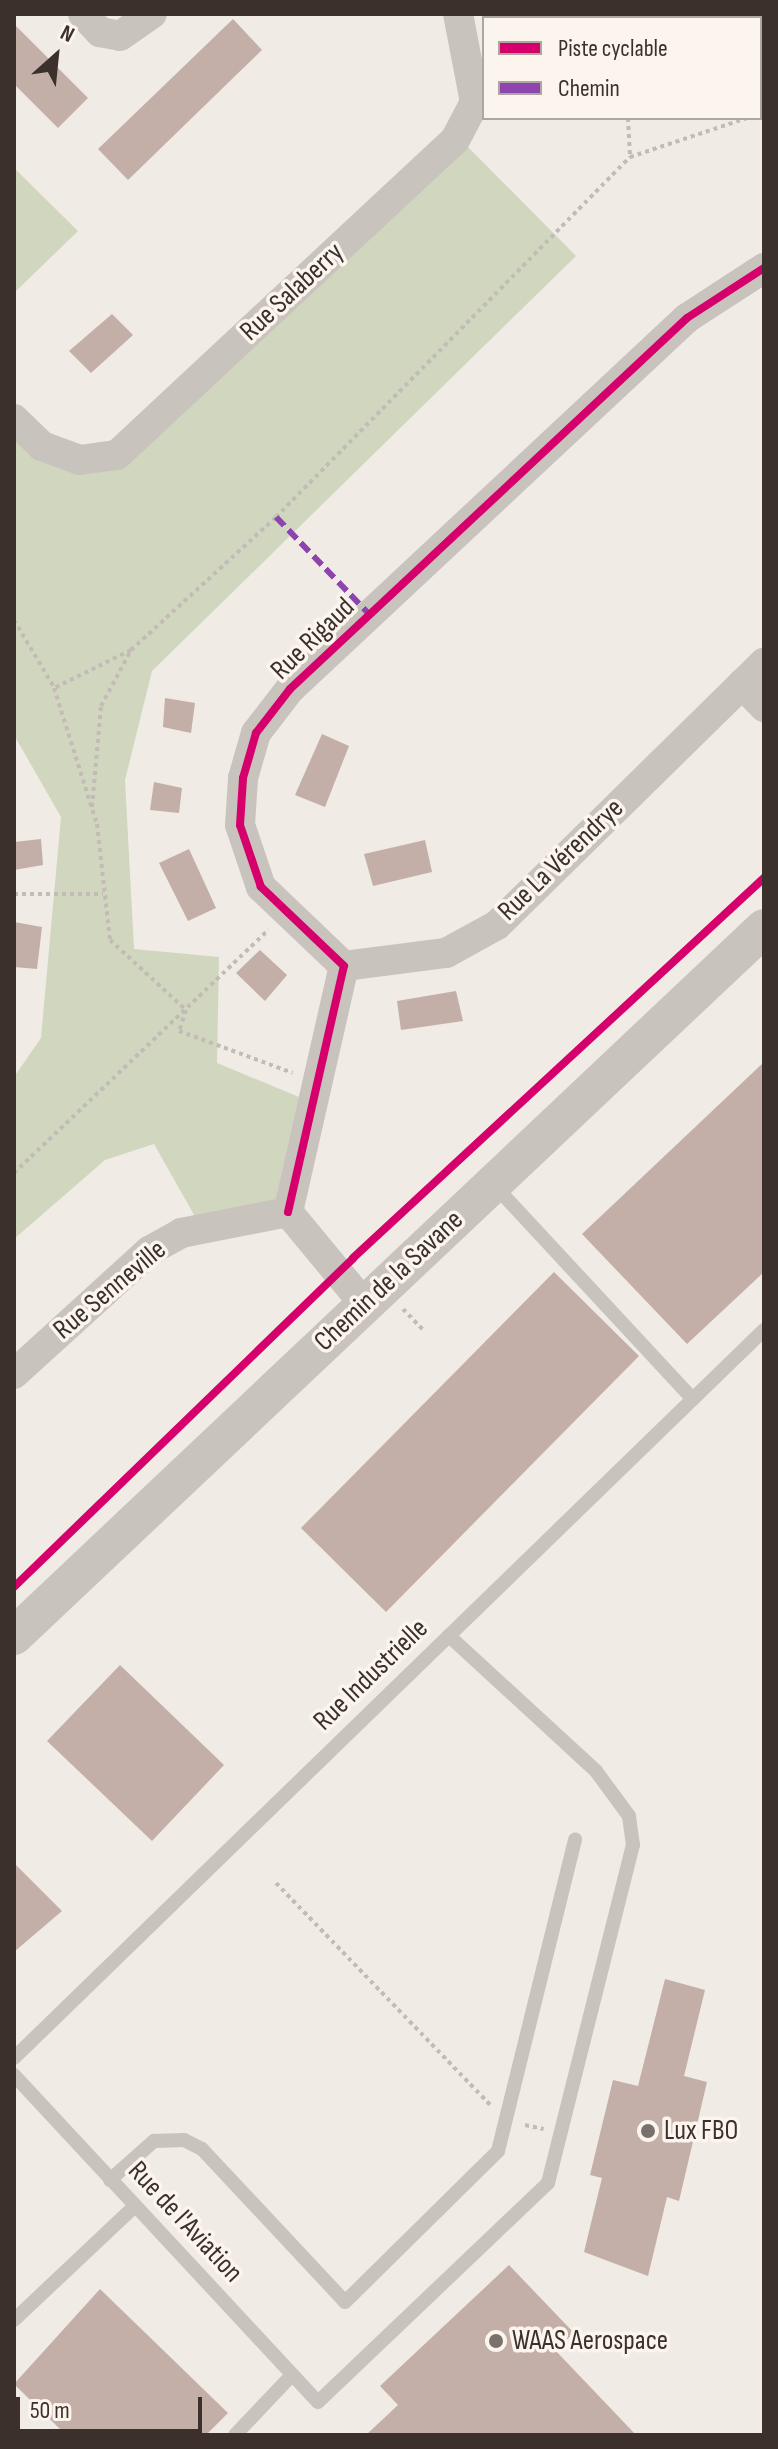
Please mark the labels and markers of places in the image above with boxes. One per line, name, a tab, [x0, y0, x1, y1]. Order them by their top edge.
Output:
place label: Lux FBO	[664, 2114, 738, 2148]
marker: Lux FBO	[639, 2122, 657, 2140]
place label: WAAS Aerospace	[512, 2324, 668, 2358]
marker: WAAS Aerospace	[487, 2332, 505, 2350]

